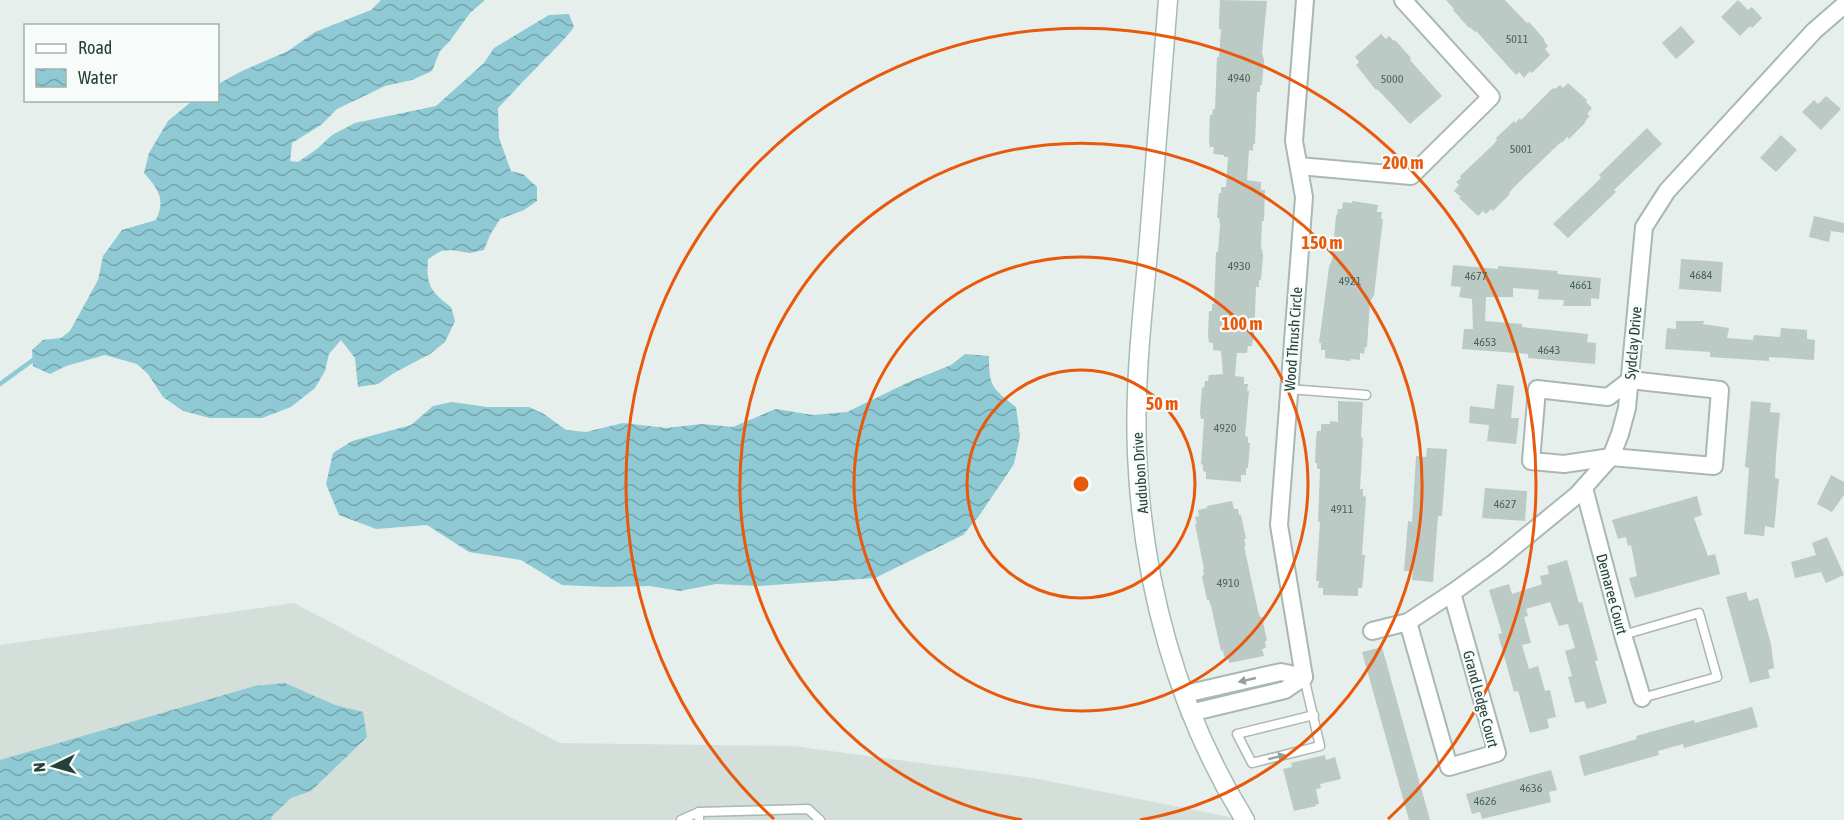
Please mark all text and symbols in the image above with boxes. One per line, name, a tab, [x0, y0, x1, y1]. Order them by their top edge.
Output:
legend	[24, 24, 219, 102]
house number: 5011	[1506, 32, 1529, 46]
text: Road	[78, 37, 112, 58]
text: Water	[78, 67, 118, 88]
house number: 4940	[1228, 71, 1251, 85]
house number: 5000	[1381, 72, 1404, 86]
house number: 5001	[1510, 142, 1533, 156]
text: 200 m	[1383, 152, 1423, 173]
text: 150 m	[1302, 232, 1342, 253]
house number: 4930	[1228, 259, 1251, 273]
house number: 4684	[1690, 268, 1713, 282]
house number: 4677	[1465, 269, 1488, 283]
house number: 4921	[1339, 274, 1362, 288]
house number: 4661	[1570, 278, 1593, 292]
street label: Wood Thrush Circle	[1281, 286, 1305, 392]
street label: Sydclay Drive	[1621, 306, 1645, 380]
text: 100 m	[1222, 313, 1262, 334]
house number: 4653	[1474, 335, 1496, 349]
house number: 4643	[1538, 343, 1560, 357]
text: 50 m	[1146, 393, 1178, 414]
house number: 4920	[1214, 421, 1237, 435]
street label: Audubon Drive	[1129, 432, 1151, 514]
centre of rings	[1071, 474, 1091, 494]
house number: 4627	[1494, 497, 1517, 511]
house number: 4911	[1331, 502, 1354, 516]
street label: Demaree Court	[1593, 552, 1631, 636]
house number: 4910	[1217, 576, 1240, 590]
street label: Grand Ledge Court	[1460, 649, 1502, 749]
one-way arrow	[1237, 676, 1256, 685]
north arrow	[24, 736, 84, 796]
one-way arrow	[1268, 752, 1286, 761]
text: N	[30, 762, 48, 773]
house number: 4636	[1520, 781, 1543, 795]
house number: 4626	[1474, 794, 1497, 808]

